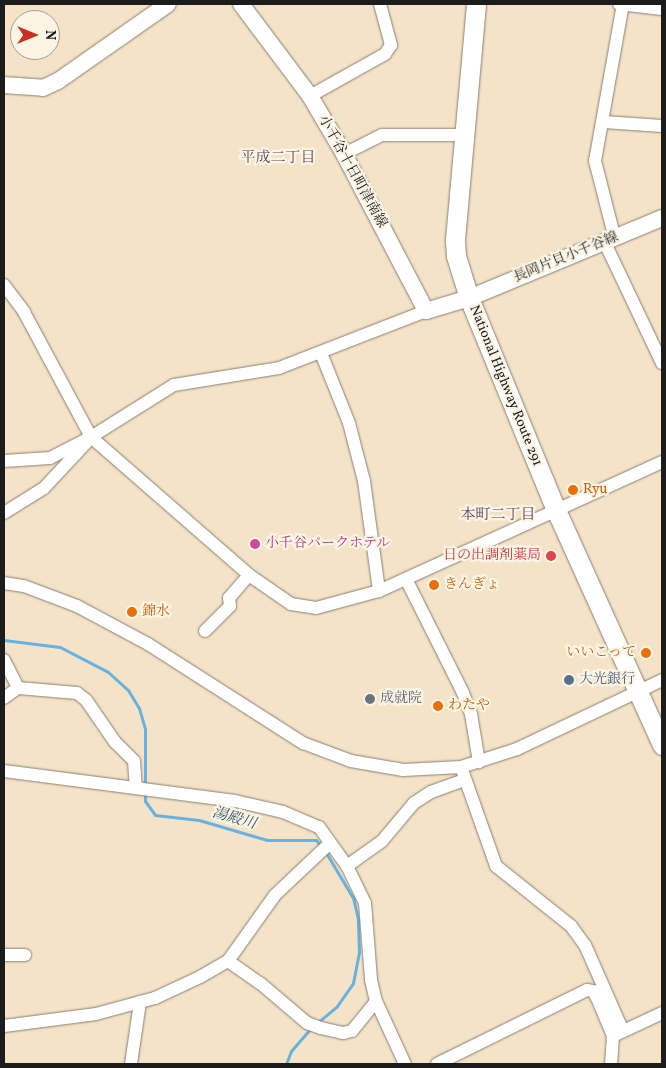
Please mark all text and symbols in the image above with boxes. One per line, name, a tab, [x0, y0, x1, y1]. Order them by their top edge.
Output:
north arrow	[10, 10, 60, 60]
text: N	[40, 30, 59, 40]
street label: 小千谷十日町津南線	[314, 113, 390, 231]
district label: 平成二丁目	[241, 150, 315, 168]
street label: 長岡片貝小千谷線	[511, 229, 621, 287]
street label: National Highway Route 291	[465, 303, 545, 469]
place label: Ryu	[583, 482, 607, 498]
marker: Ryu	[567, 484, 579, 496]
district label: 本町二丁目	[461, 507, 535, 525]
place label: 小千谷パークホテル	[265, 536, 391, 552]
marker: 小千谷パークホテル	[249, 538, 261, 550]
place label: 日の出調剤薬局	[443, 548, 541, 564]
marker: 日の出調剤薬局	[545, 550, 557, 562]
place label: きんぎょ	[444, 577, 500, 593]
marker: きんぎょ	[428, 579, 440, 591]
place label: 錦水	[142, 604, 170, 620]
marker: 錦水	[126, 606, 138, 618]
place label: いいこって	[566, 645, 636, 661]
marker: いいこって	[640, 647, 652, 659]
place label: 大光銀行	[579, 672, 635, 688]
marker: 大光銀行	[563, 674, 575, 686]
place label: 成就院	[380, 691, 422, 707]
marker: 成就院	[364, 693, 376, 705]
place label: わたや	[448, 698, 490, 714]
marker: わたや	[432, 700, 444, 712]
water label: 湯殿川	[210, 804, 258, 834]

